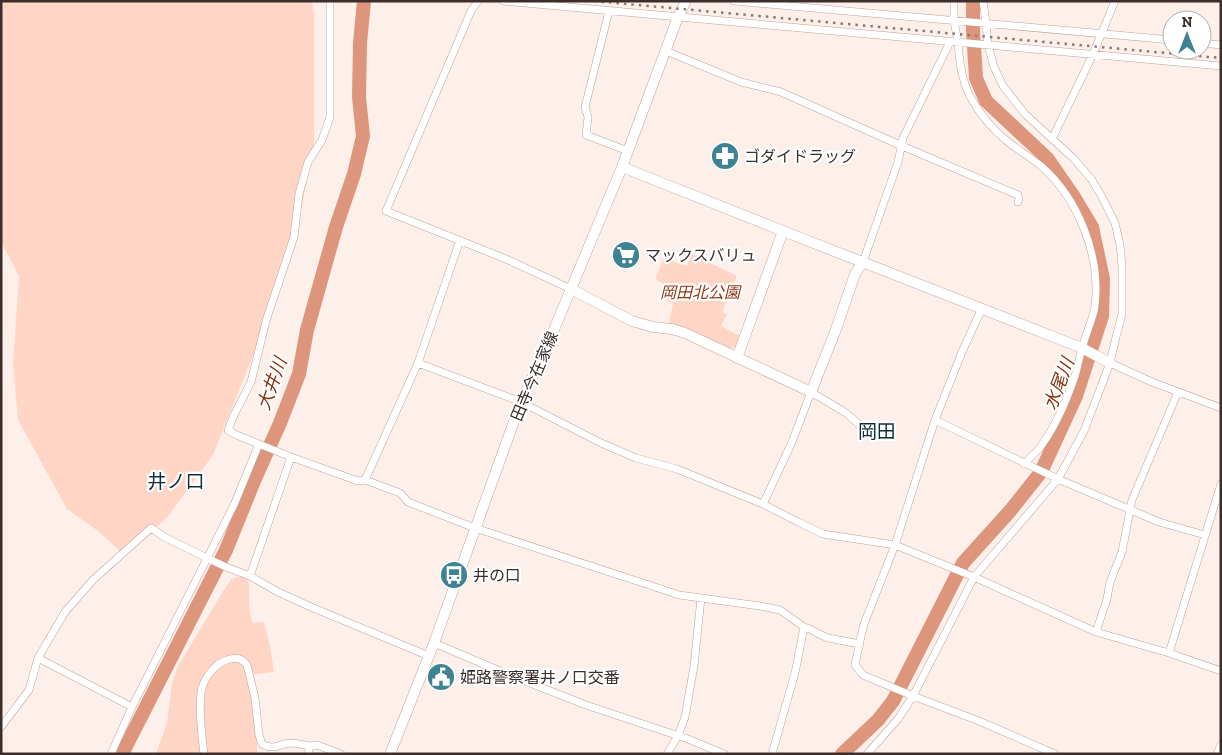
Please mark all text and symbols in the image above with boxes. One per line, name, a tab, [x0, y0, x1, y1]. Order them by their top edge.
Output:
north arrow	[1162, 10, 1212, 60]
text: N	[1182, 14, 1193, 31]
pharmacy icon: ゴダイドラッグ	[710, 141, 740, 171]
place label: ゴダイドラッグ	[744, 147, 856, 166]
supermarket icon: マックスバリュ	[611, 240, 641, 270]
place label: マックスバリュ	[645, 246, 757, 265]
park label: 岡田北公園	[660, 283, 742, 302]
street label: 田寺今在家線	[507, 328, 562, 424]
water label: 大井川	[252, 353, 292, 413]
water label: 水尾川	[1039, 353, 1080, 413]
district label: 岡田	[858, 420, 896, 443]
district label: 井ノ口	[147, 470, 205, 493]
bus stop icon: 井の口	[439, 560, 469, 590]
place label: 井の口	[473, 566, 521, 585]
public building icon: 姫路警察署井ノ口交番	[426, 662, 456, 692]
place label: 姫路警察署井ノ口交番	[460, 668, 620, 687]

